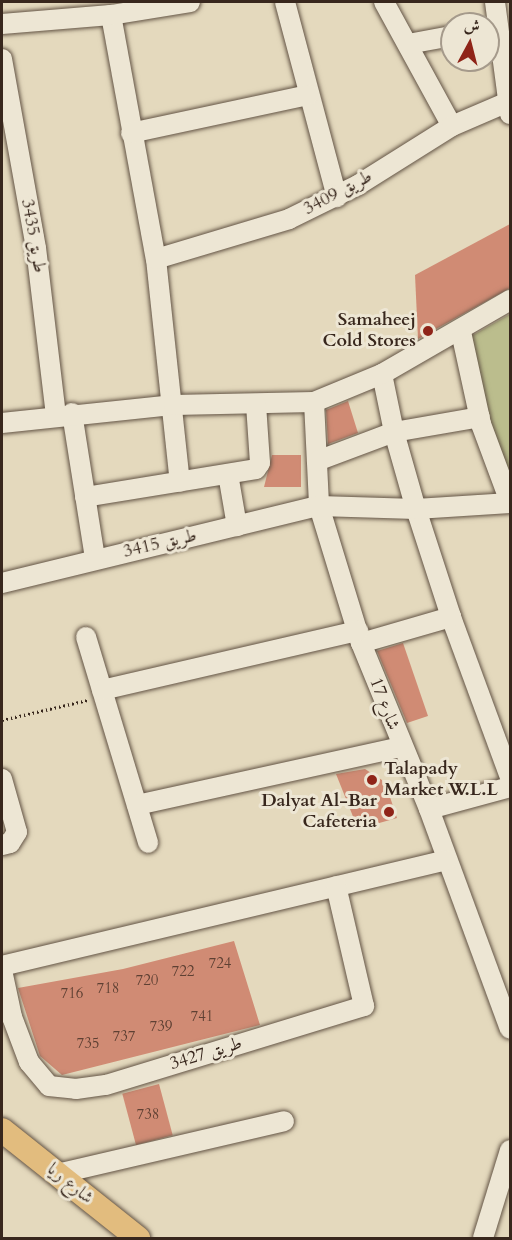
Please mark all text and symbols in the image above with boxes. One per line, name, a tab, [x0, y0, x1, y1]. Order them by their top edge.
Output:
north arrow	[440, 12, 500, 72]
text: ش	[463, 14, 481, 38]
street label: طريق 3409	[300, 166, 376, 220]
street label: طريق 3435	[16, 197, 50, 275]
place label: Samaheej Cold Stores	[323, 310, 416, 352]
marker: Samaheej Cold Stores	[421, 324, 435, 338]
street label: طريق 3415	[121, 525, 199, 563]
street label: شارع 17	[364, 675, 404, 733]
place label: Talapady Market W.L.L	[384, 759, 498, 802]
marker: Talapady Market W.L.L	[365, 773, 379, 787]
place label: Dalyat Al-Bar Cafeteria	[261, 791, 377, 834]
marker: Dalyat Al-Bar Cafeteria	[382, 805, 396, 819]
house number: 724	[208, 955, 232, 973]
house number: 722	[171, 963, 195, 981]
house number: 720	[135, 972, 159, 990]
house number: 718	[96, 980, 120, 998]
house number: 716	[60, 985, 84, 1003]
house number: 741	[190, 1008, 214, 1026]
house number: 739	[149, 1018, 173, 1036]
house number: 737	[112, 1028, 136, 1046]
street label: طريق 3427	[167, 1033, 245, 1075]
house number: 735	[76, 1035, 100, 1053]
house number: 738	[136, 1106, 160, 1124]
street label: شارع ريا	[43, 1159, 97, 1209]

